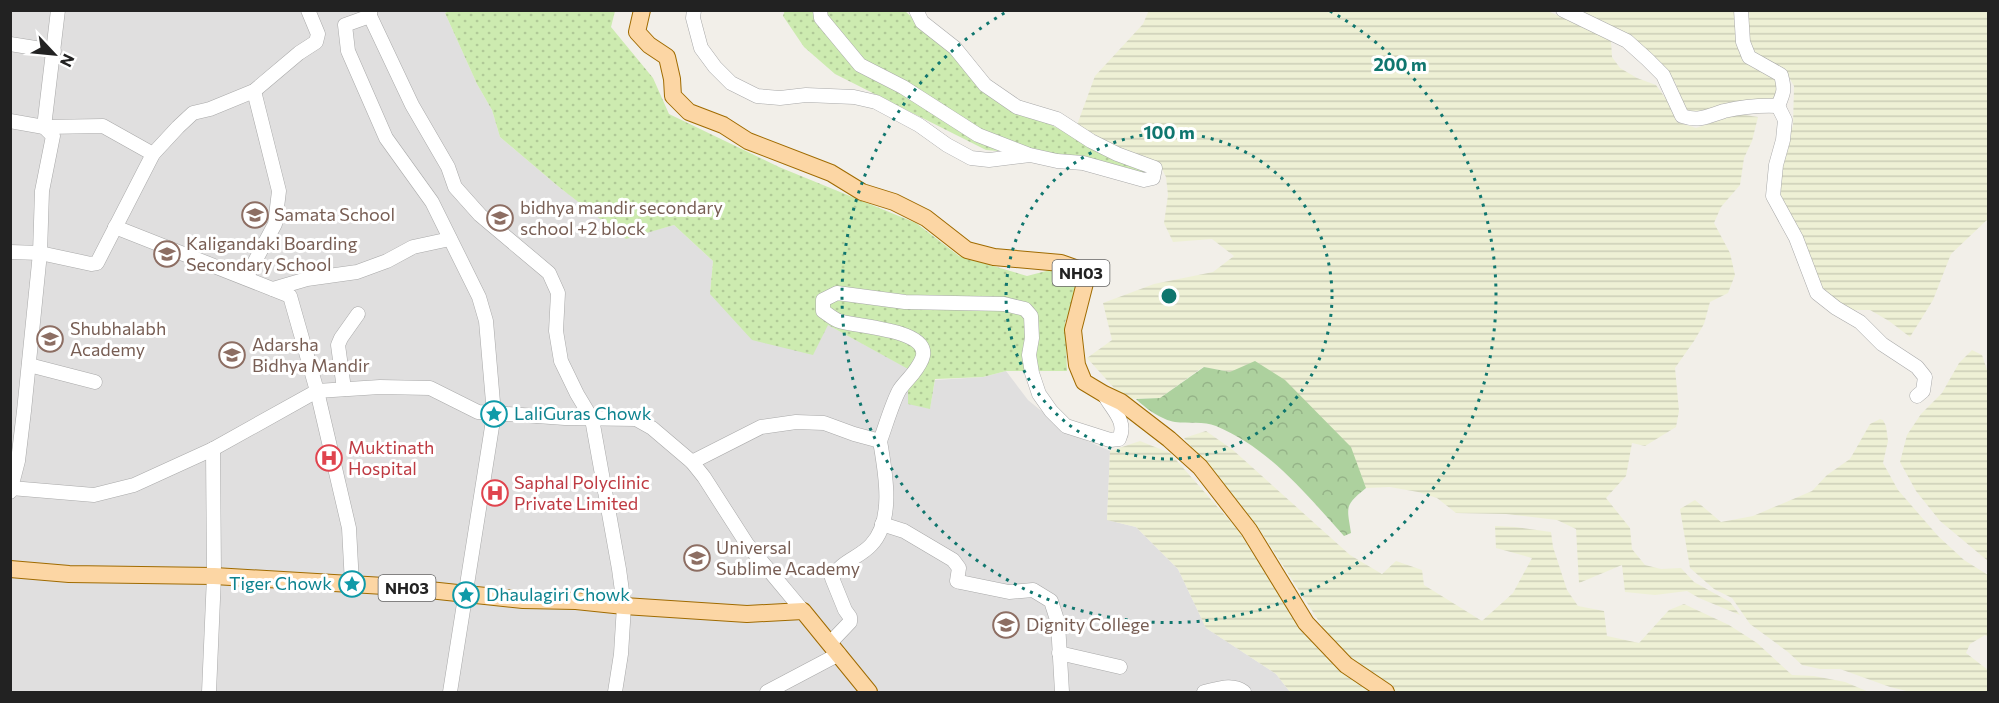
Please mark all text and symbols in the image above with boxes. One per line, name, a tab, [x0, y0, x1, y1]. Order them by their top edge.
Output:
north arrow	[24, 24, 84, 84]
text: N	[57, 51, 79, 70]
text: 200 m	[1373, 53, 1427, 75]
text: 100 m	[1143, 121, 1195, 143]
place label: bidhya mandir secondary school +2 block	[520, 196, 723, 239]
school or university icon: Samata School	[240, 200, 270, 230]
place label: Samata School	[274, 203, 395, 225]
school or university icon: bidhya mandir secondary school +2 block	[485, 203, 515, 233]
place label: Kaligandaki Boarding Secondary School	[186, 232, 358, 275]
school or university icon: Kaligandaki Boarding Secondary School	[152, 239, 182, 269]
road number: NH03	[1052, 260, 1110, 286]
centre of rings	[1159, 286, 1179, 306]
place label: Shubhalabh Academy	[70, 317, 166, 360]
school or university icon: Shubhalabh Academy	[35, 324, 65, 354]
place label: Adarsha Bidhya Mandir	[252, 333, 370, 376]
school or university icon: Adarsha Bidhya Mandir	[217, 340, 247, 370]
place icon: LaliGuras Chowk	[479, 399, 509, 429]
place label: LaliGuras Chowk	[514, 402, 652, 424]
place label: Muktinath Hospital	[348, 436, 434, 479]
hospital icon: Muktinath Hospital	[314, 443, 344, 473]
place label: Saphal Polyclinic Private Limited	[514, 471, 650, 514]
hospital icon: Saphal Polyclinic Private Limited	[480, 478, 510, 508]
place label: Universal Sublime Academy	[716, 536, 860, 579]
school or university icon: Universal Sublime Academy	[682, 543, 712, 573]
place icon: Tiger Chowk	[337, 569, 367, 599]
place label: Tiger Chowk	[229, 572, 332, 594]
road number: NH03	[378, 575, 436, 601]
place icon: Dhaulagiri Chowk	[451, 580, 481, 610]
place label: Dhaulagiri Chowk	[486, 583, 630, 605]
school or university icon: Dignity College	[991, 610, 1021, 640]
place label: Dignity College	[1026, 613, 1150, 635]

